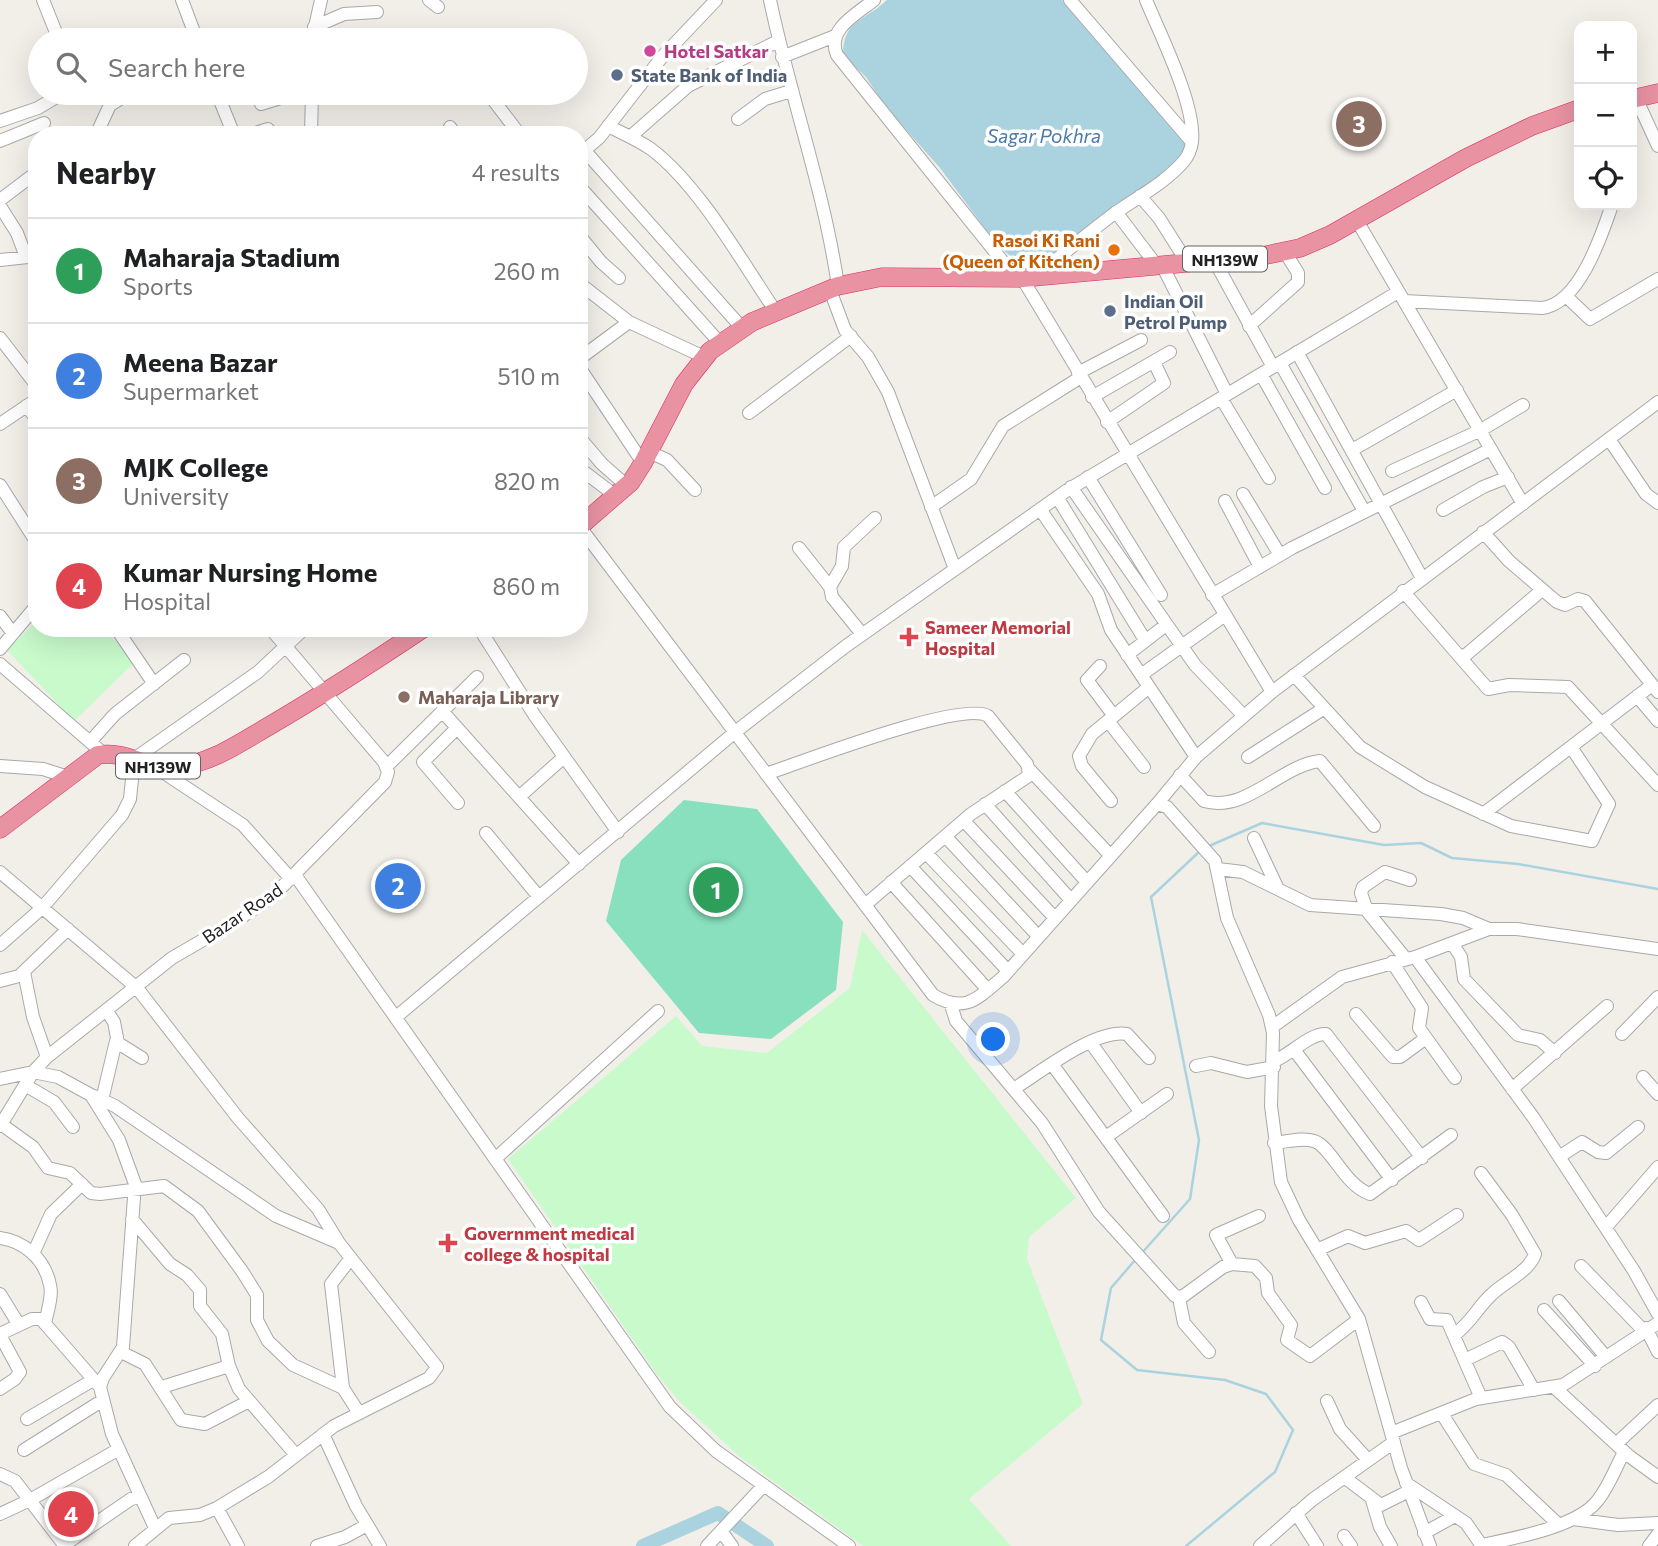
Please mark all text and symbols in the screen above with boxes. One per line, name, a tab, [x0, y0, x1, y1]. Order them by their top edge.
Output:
map controls	[1574, 21, 1637, 210]
button: +	[1574, 21, 1637, 84]
search box	[28, 28, 588, 105]
place label: Hotel Satkar	[664, 40, 769, 62]
marker: Hotel Satkar	[642, 43, 658, 59]
icon: search	[52, 48, 90, 86]
text: Search here	[108, 51, 246, 82]
place label: State Bank of India	[631, 64, 787, 86]
marker: State Bank of India	[609, 67, 625, 83]
button: −	[1574, 84, 1637, 147]
pin: 3	[1336, 98, 1382, 150]
water label: Sagar Pokhra	[987, 124, 1101, 147]
button: locate	[1574, 147, 1637, 210]
text: Nearby	[56, 153, 156, 190]
text: 4 results	[472, 158, 560, 186]
place label: Rasoi Ki Rani (Queen of Kitchen)	[943, 229, 1100, 272]
text: Maharaja Stadium	[123, 241, 340, 272]
marker: Rasoi Ki Rani (Queen of Kitchen)	[1106, 242, 1122, 258]
road number: NH139W	[1183, 246, 1267, 272]
text: 1	[74, 257, 84, 285]
text: 260 m	[494, 257, 560, 285]
text: Sports	[123, 272, 193, 300]
place label: Indian Oil Petrol Pump	[1124, 290, 1227, 333]
marker: Indian Oil Petrol Pump	[1102, 303, 1118, 319]
text: Meena Bazar	[123, 346, 278, 377]
text: 2	[72, 362, 86, 390]
text: 510 m	[497, 362, 560, 390]
text: Supermarket	[123, 377, 259, 405]
text: MJK College	[123, 451, 268, 482]
text: 3	[72, 467, 86, 495]
text: 820 m	[494, 467, 560, 495]
text: University	[123, 482, 229, 510]
text: Kumar Nursing Home	[123, 556, 377, 587]
text: 4	[72, 572, 86, 600]
text: 860 m	[493, 572, 560, 600]
text: Hospital	[123, 587, 211, 615]
place label: Sameer Memorial Hospital	[925, 616, 1071, 659]
marker: Sameer Memorial Hospital	[899, 627, 919, 647]
place label: Maharaja Library	[418, 686, 559, 708]
marker: Maharaja Library	[396, 689, 412, 705]
road number: NH139W	[116, 754, 200, 778]
pin: 2	[375, 860, 421, 912]
pin: 1	[693, 864, 739, 916]
street label: Bazar Road	[198, 878, 286, 948]
your location	[976, 1022, 1010, 1056]
place label: Government medical college & hospital	[464, 1222, 635, 1265]
marker: Government medical college & hospital	[438, 1233, 458, 1253]
pin: 4	[48, 1488, 94, 1540]

